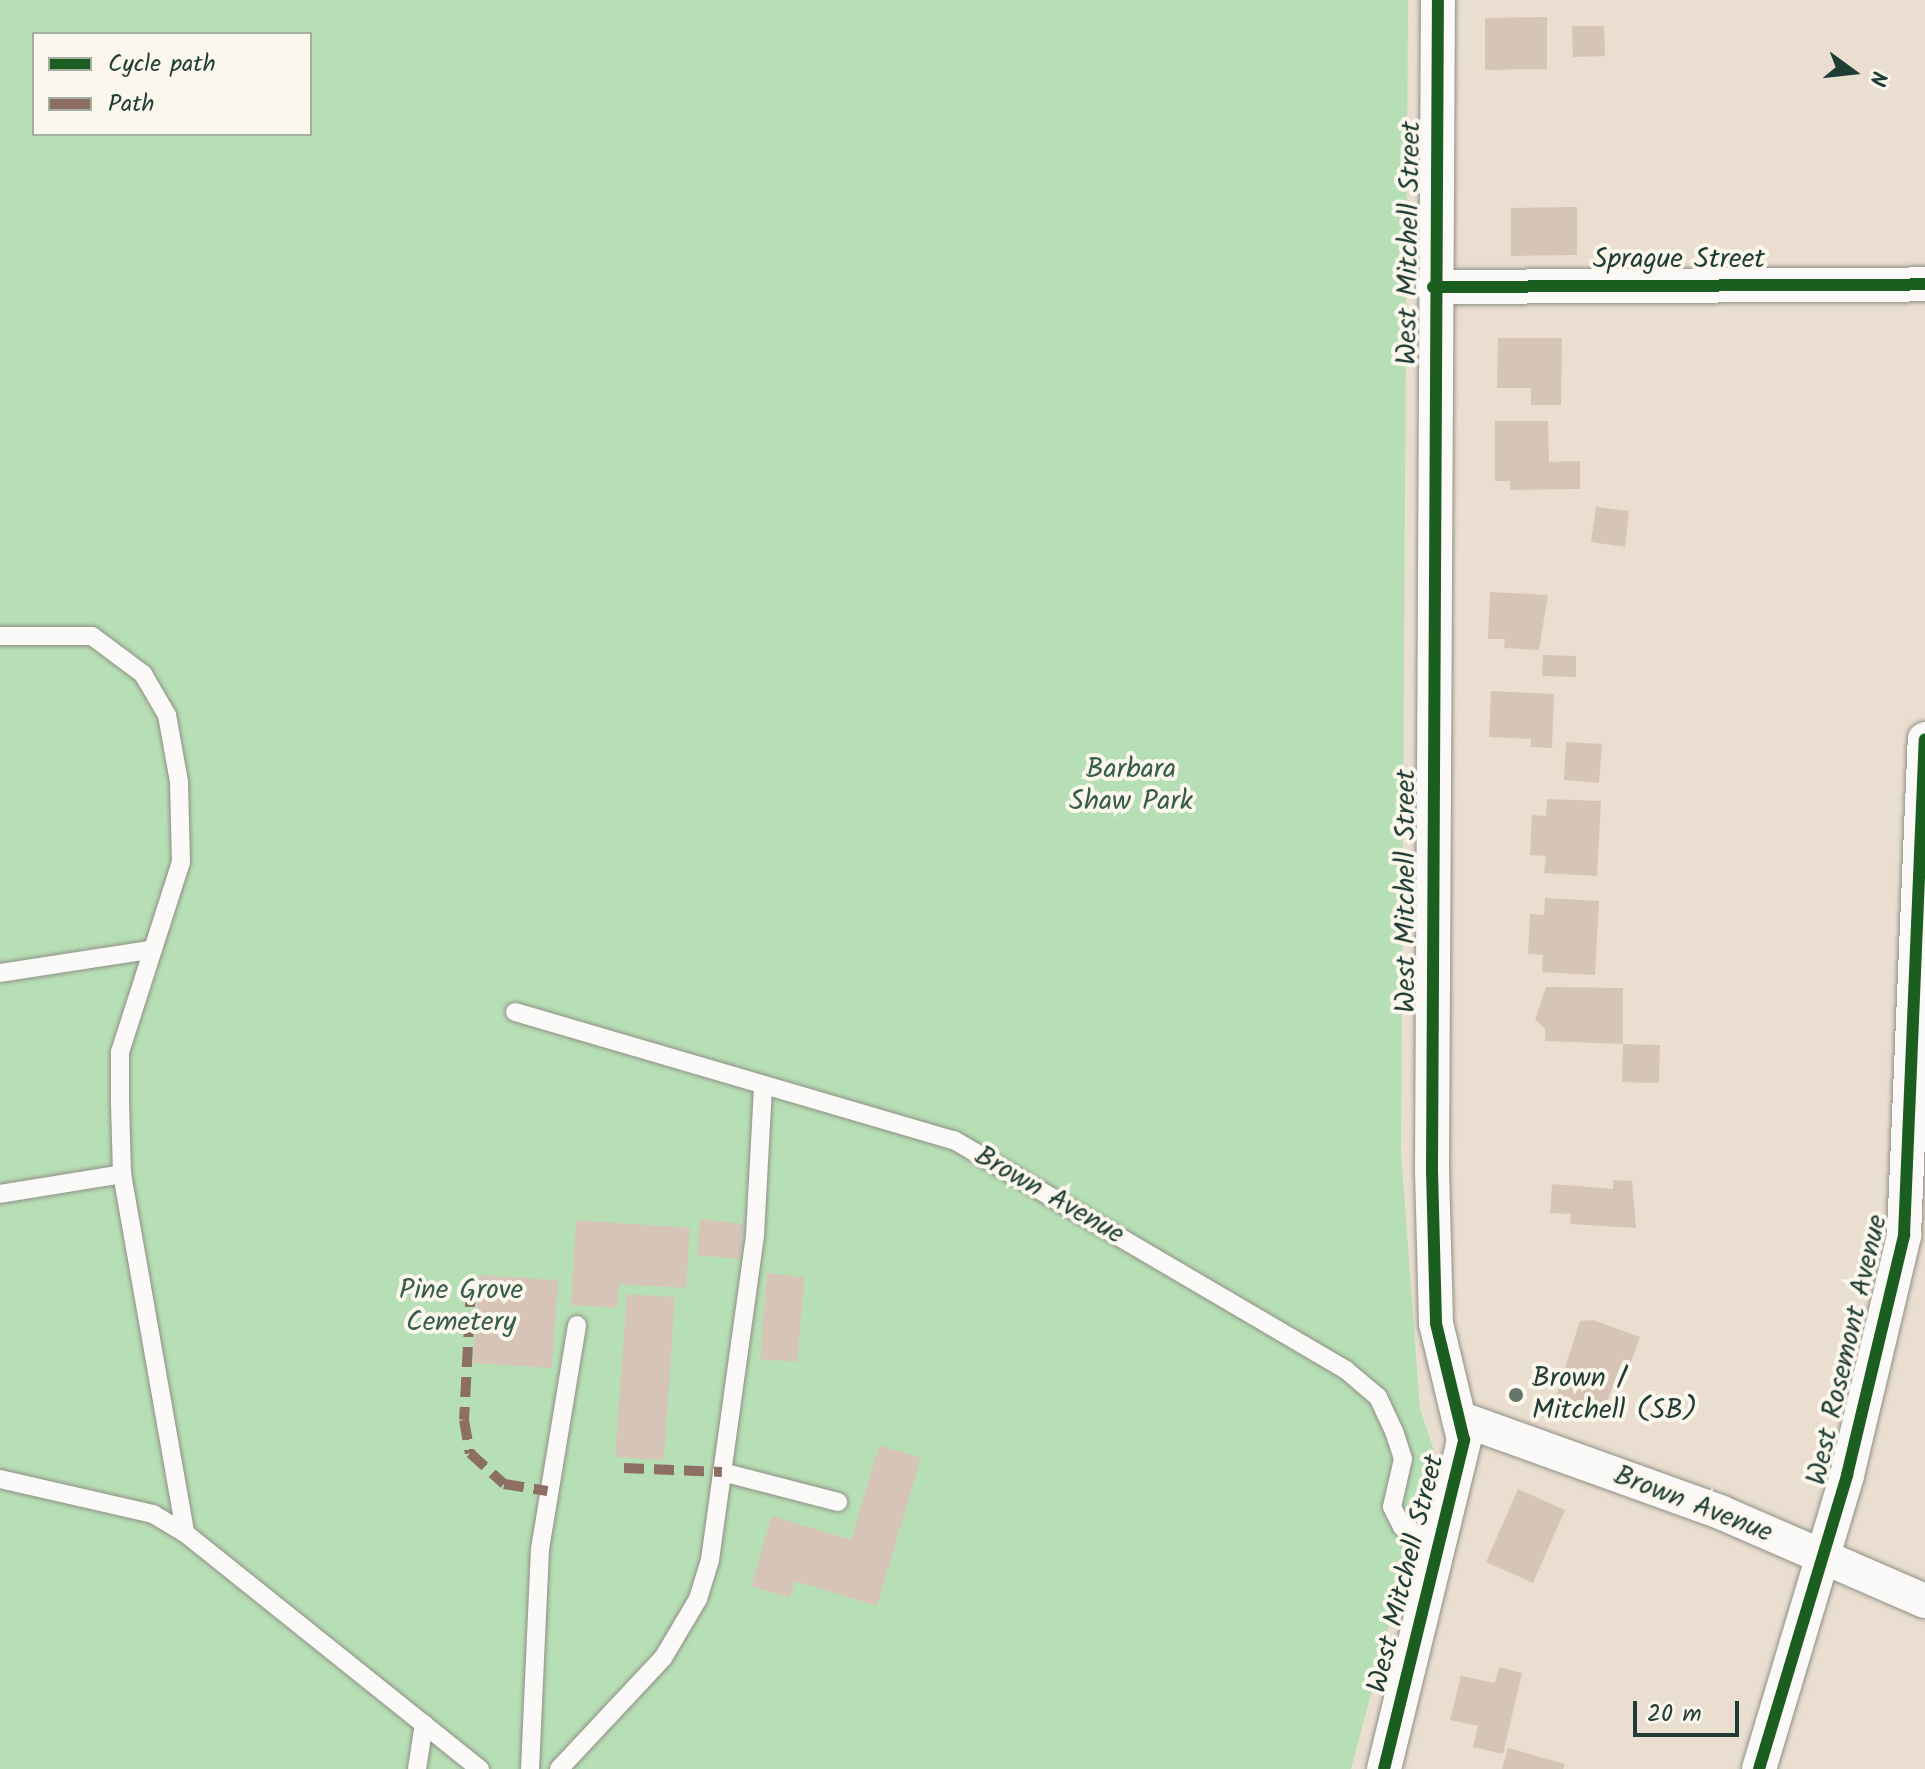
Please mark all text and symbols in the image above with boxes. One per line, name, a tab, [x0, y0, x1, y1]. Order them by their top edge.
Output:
legend	[32, 32, 312, 136]
north arrow	[1813, 32, 1893, 112]
text: Cycle path	[108, 45, 216, 84]
text: N	[1858, 67, 1895, 90]
text: Path	[108, 85, 154, 124]
street label: West Mitchell Street	[1391, 121, 1429, 365]
street label: Sprague Street	[1593, 243, 1765, 277]
park label: Barbara Shaw Park	[1069, 753, 1193, 819]
street label: West Mitchell Street	[1390, 769, 1424, 1013]
street label: Brown Avenue	[968, 1140, 1130, 1252]
street label: West Rosemont Avenue	[1801, 1212, 1895, 1488]
park label: Pine Grove Cemetery	[399, 1274, 523, 1340]
place label: Brown / Mitchell (SB)	[1532, 1362, 1697, 1428]
marker: Brown / Mitchell (SB)	[1507, 1386, 1525, 1404]
street label: West Mitchell Street	[1361, 1452, 1453, 1696]
street label: Brown Avenue	[1609, 1459, 1777, 1551]
scale bar	[1637, 1685, 1743, 1735]
text: 20 m	[1647, 1695, 1702, 1734]

